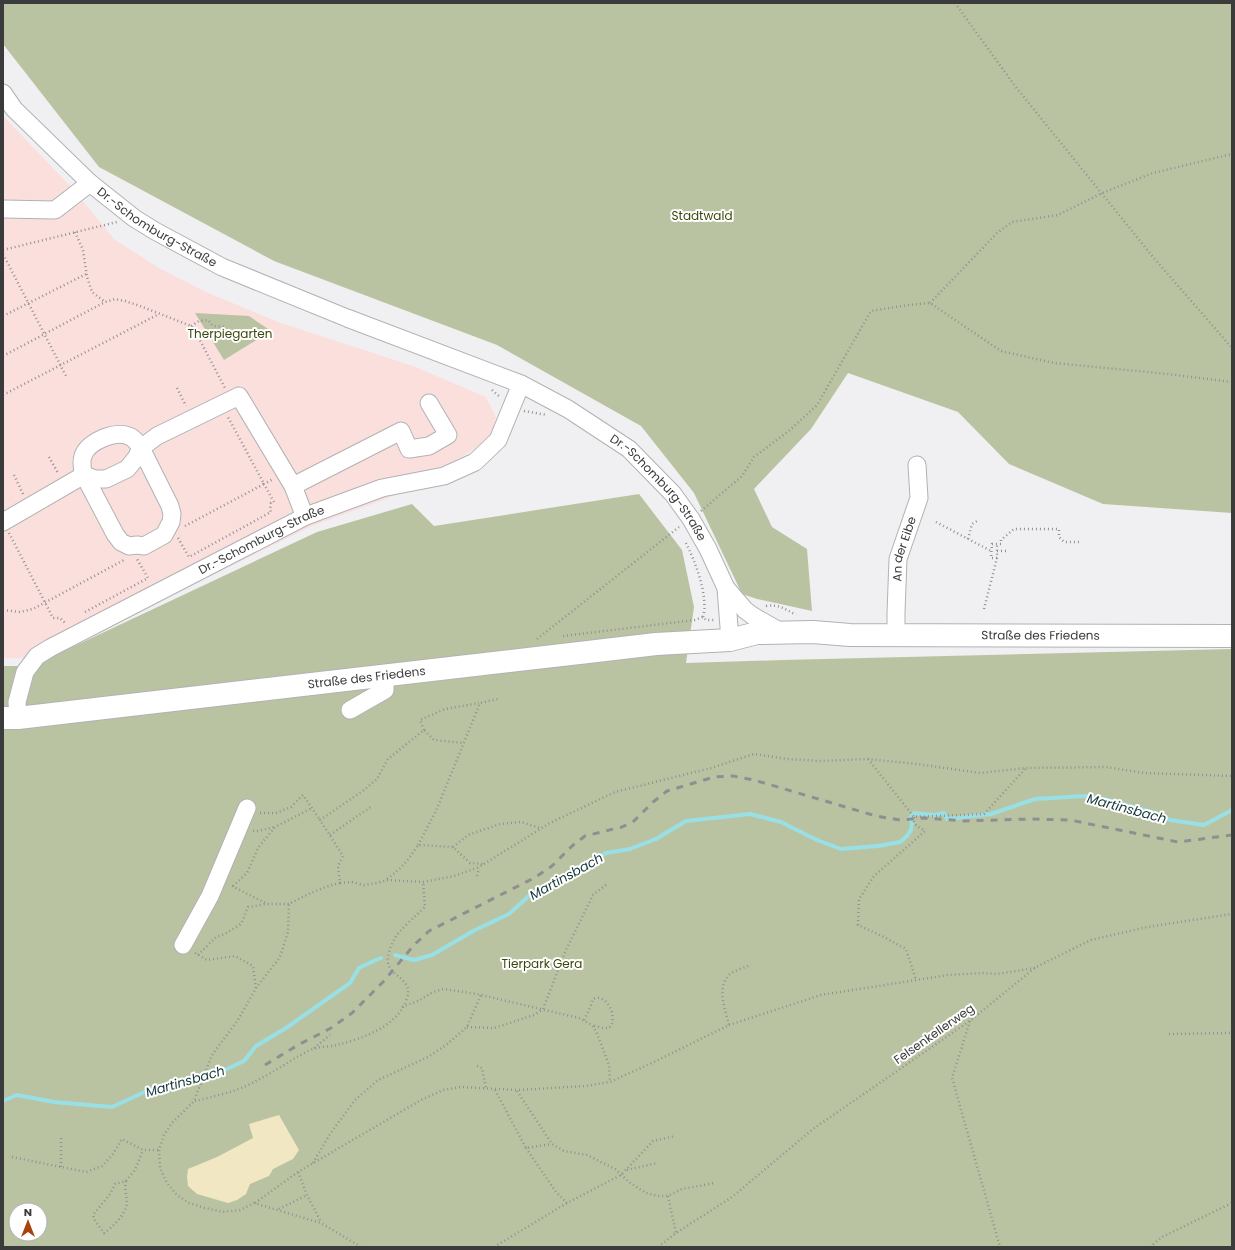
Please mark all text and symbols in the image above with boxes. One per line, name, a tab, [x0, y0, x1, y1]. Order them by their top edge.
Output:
street label: Dr.-Schomburg-Straße	[94, 183, 220, 271]
park label: Stadtwald	[671, 207, 733, 224]
park label: Therpiegarten	[188, 325, 272, 342]
street label: Dr.-Schomburg-Straße	[607, 430, 711, 544]
street label: Dr.-Schomburg-Straße	[195, 501, 327, 578]
street label: An der Eibe	[888, 514, 920, 582]
street label: Straße des Friedens	[981, 626, 1100, 644]
street label: Straße des Friedens	[307, 662, 426, 692]
water label: Martinsbach	[1085, 789, 1169, 828]
water label: Martinsbach	[526, 848, 607, 905]
park label: Tierpark Gera	[502, 955, 582, 972]
street label: Felsenkellerweg	[890, 999, 977, 1068]
water label: Martinsbach	[143, 1061, 227, 1102]
north arrow	[8, 1202, 48, 1242]
text: N	[24, 1204, 32, 1220]

